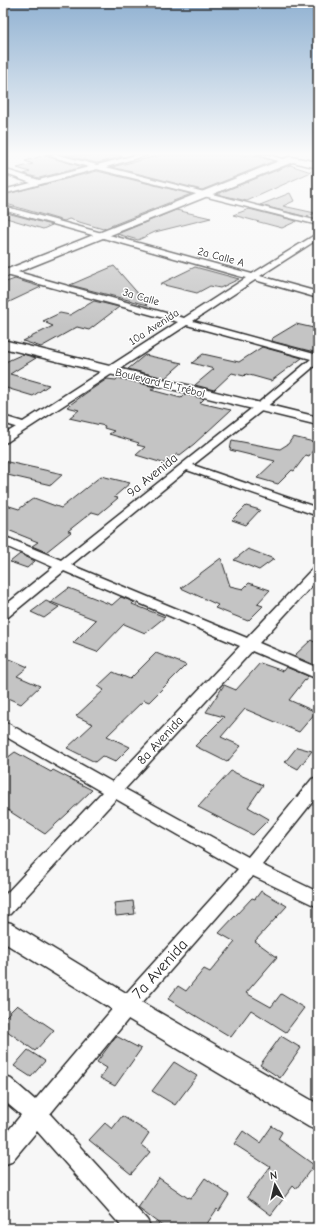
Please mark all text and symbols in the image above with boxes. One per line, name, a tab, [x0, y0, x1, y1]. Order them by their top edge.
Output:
street label: 2a Calle A	[196, 245, 246, 270]
street label: 3a Calle	[121, 286, 161, 309]
street label: 10a Avenida	[127, 306, 181, 348]
street label: Boulevard El Trébol	[114, 366, 206, 400]
street label: 9a Avenida	[124, 450, 180, 500]
street label: 8a Avenida	[134, 713, 186, 767]
street label: 7a Avenida	[129, 935, 191, 1003]
north arrow	[255, 1165, 295, 1205]
text: N	[269, 1169, 278, 1183]

